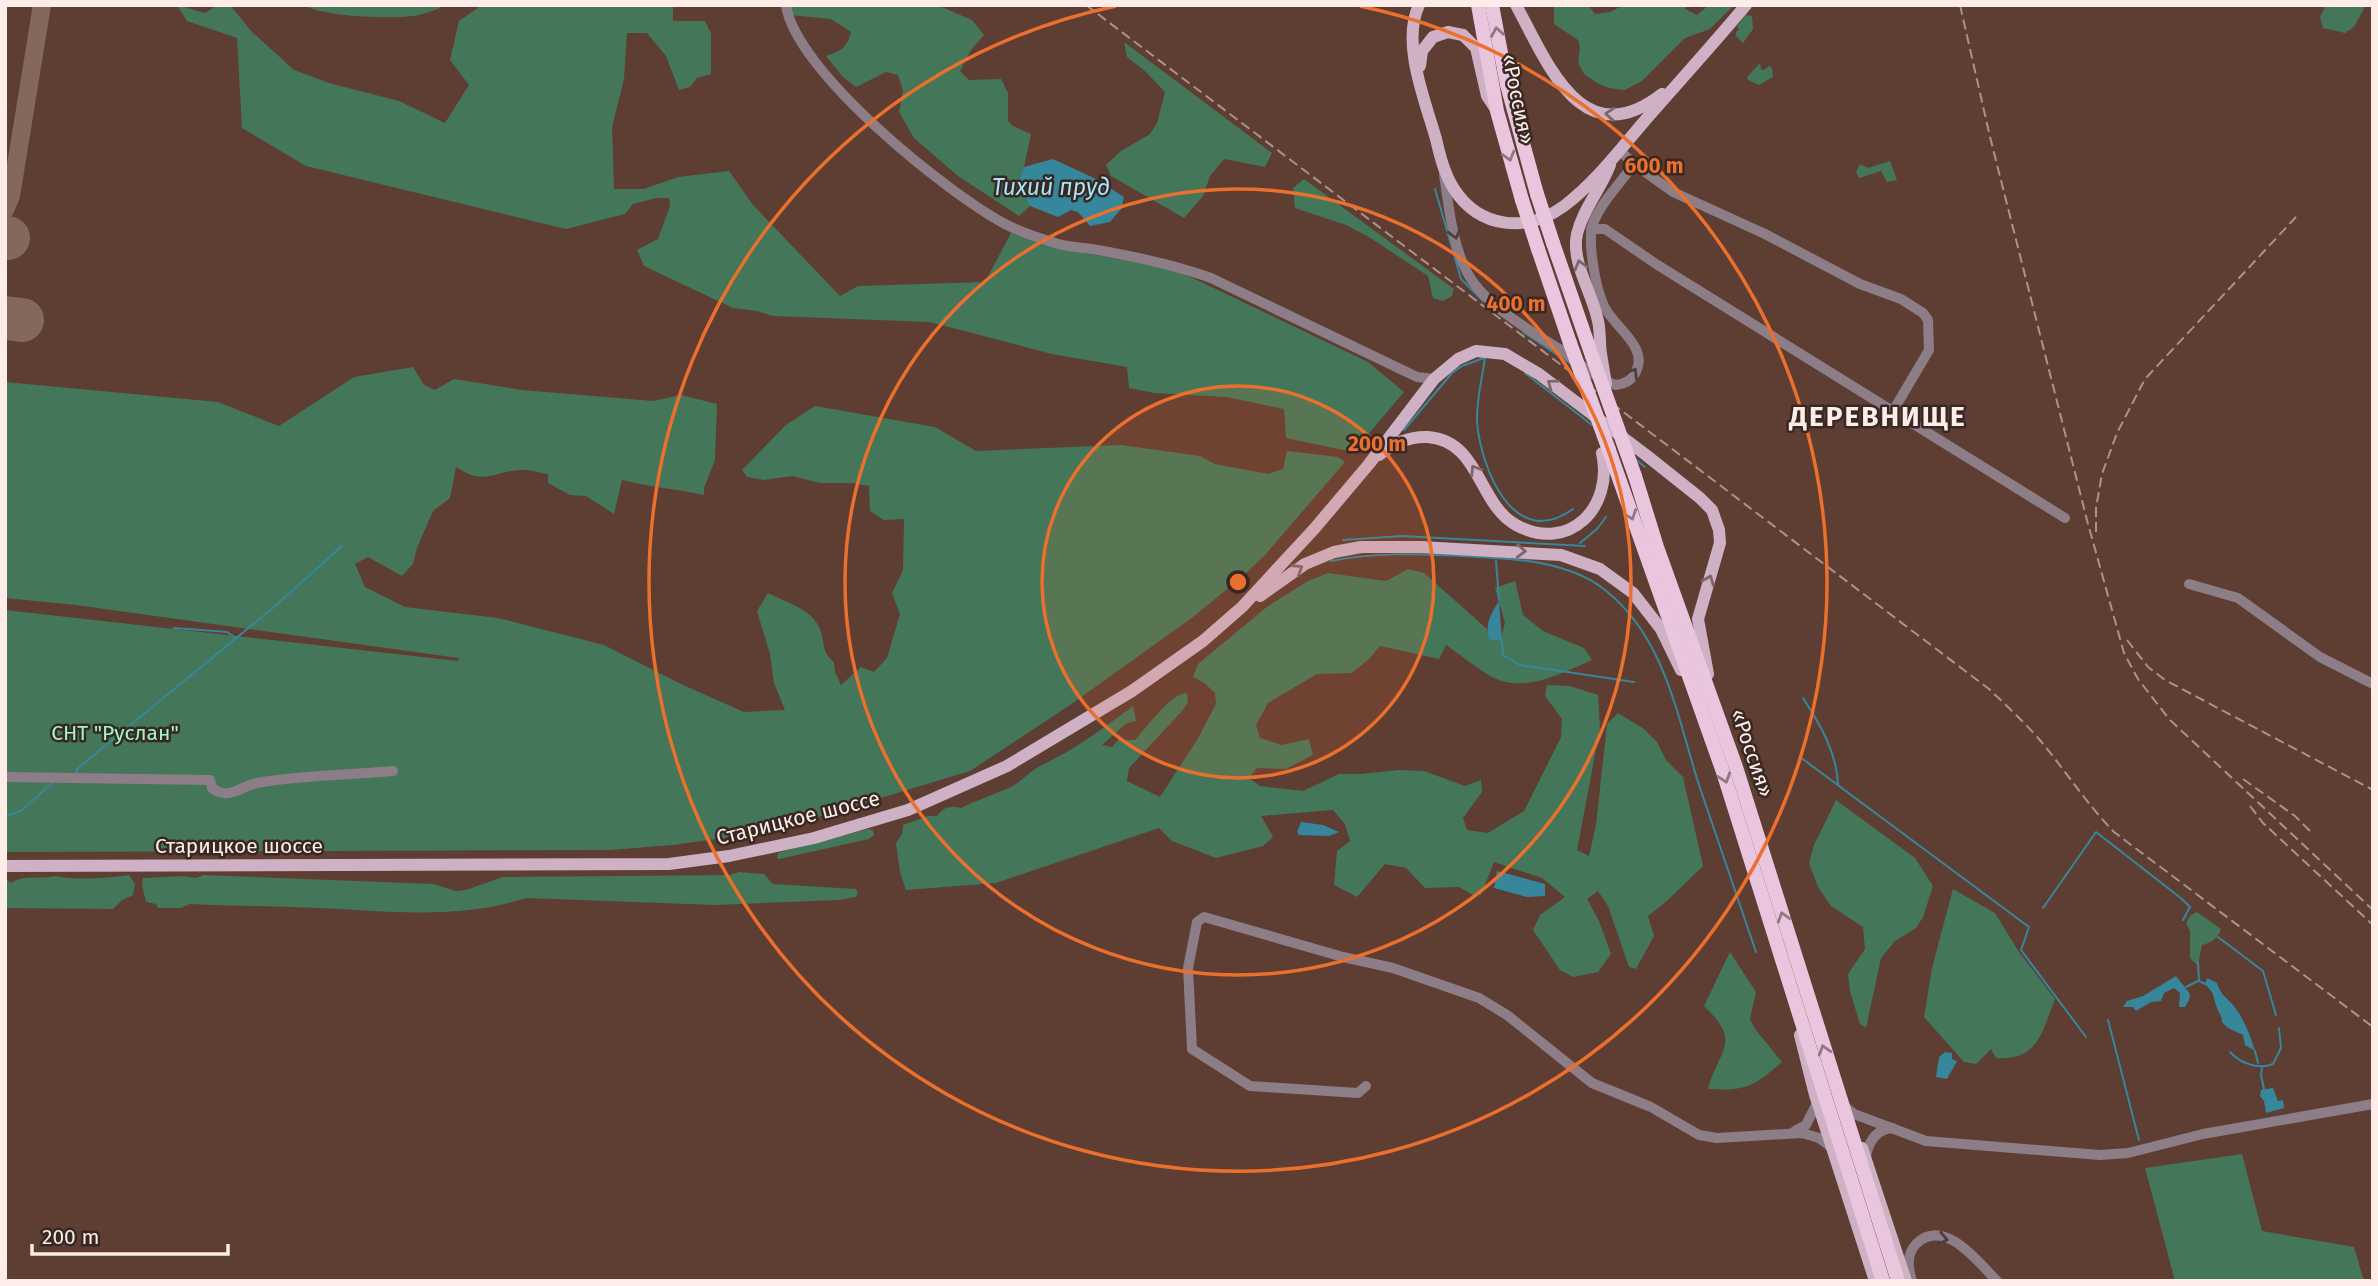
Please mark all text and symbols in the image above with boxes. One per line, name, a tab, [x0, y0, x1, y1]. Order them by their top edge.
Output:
one-way arrow	[1490, 26, 1505, 38]
street label: «Россия»	[1496, 51, 1540, 147]
one-way arrow	[1604, 107, 1615, 122]
one-way arrow	[1500, 150, 1515, 162]
text: 600 m	[1624, 153, 1684, 179]
water label: Тихий пруд	[992, 173, 1110, 201]
one-way arrow	[1447, 228, 1461, 240]
one-way arrow	[1574, 259, 1589, 271]
text: 400 m	[1486, 291, 1546, 317]
one-way arrow	[1624, 368, 1637, 381]
one-way arrow	[1547, 379, 1560, 392]
district label: ДЕРЕВНИЩЕ	[1788, 400, 1967, 433]
text: 200 m	[1348, 431, 1406, 457]
one-way arrow	[1471, 465, 1483, 478]
one-way arrow	[1623, 508, 1637, 521]
one-way arrow	[1516, 544, 1527, 559]
one-way arrow	[1290, 564, 1303, 577]
centre of rings	[1226, 570, 1250, 594]
one-way arrow	[1701, 574, 1715, 586]
street label: «Россия»	[1725, 705, 1779, 801]
park label: СНТ "Руслан"	[51, 720, 179, 746]
one-way arrow	[1716, 771, 1731, 783]
street label: Старицкое шоссе	[713, 785, 883, 851]
street label: Старицкое шоссе	[155, 833, 323, 859]
one-way arrow	[1777, 911, 1791, 924]
one-way arrow	[1818, 1044, 1832, 1057]
scale bar	[32, 1212, 228, 1256]
text: 200 m	[42, 1224, 99, 1250]
one-way arrow	[1937, 1231, 1949, 1246]

